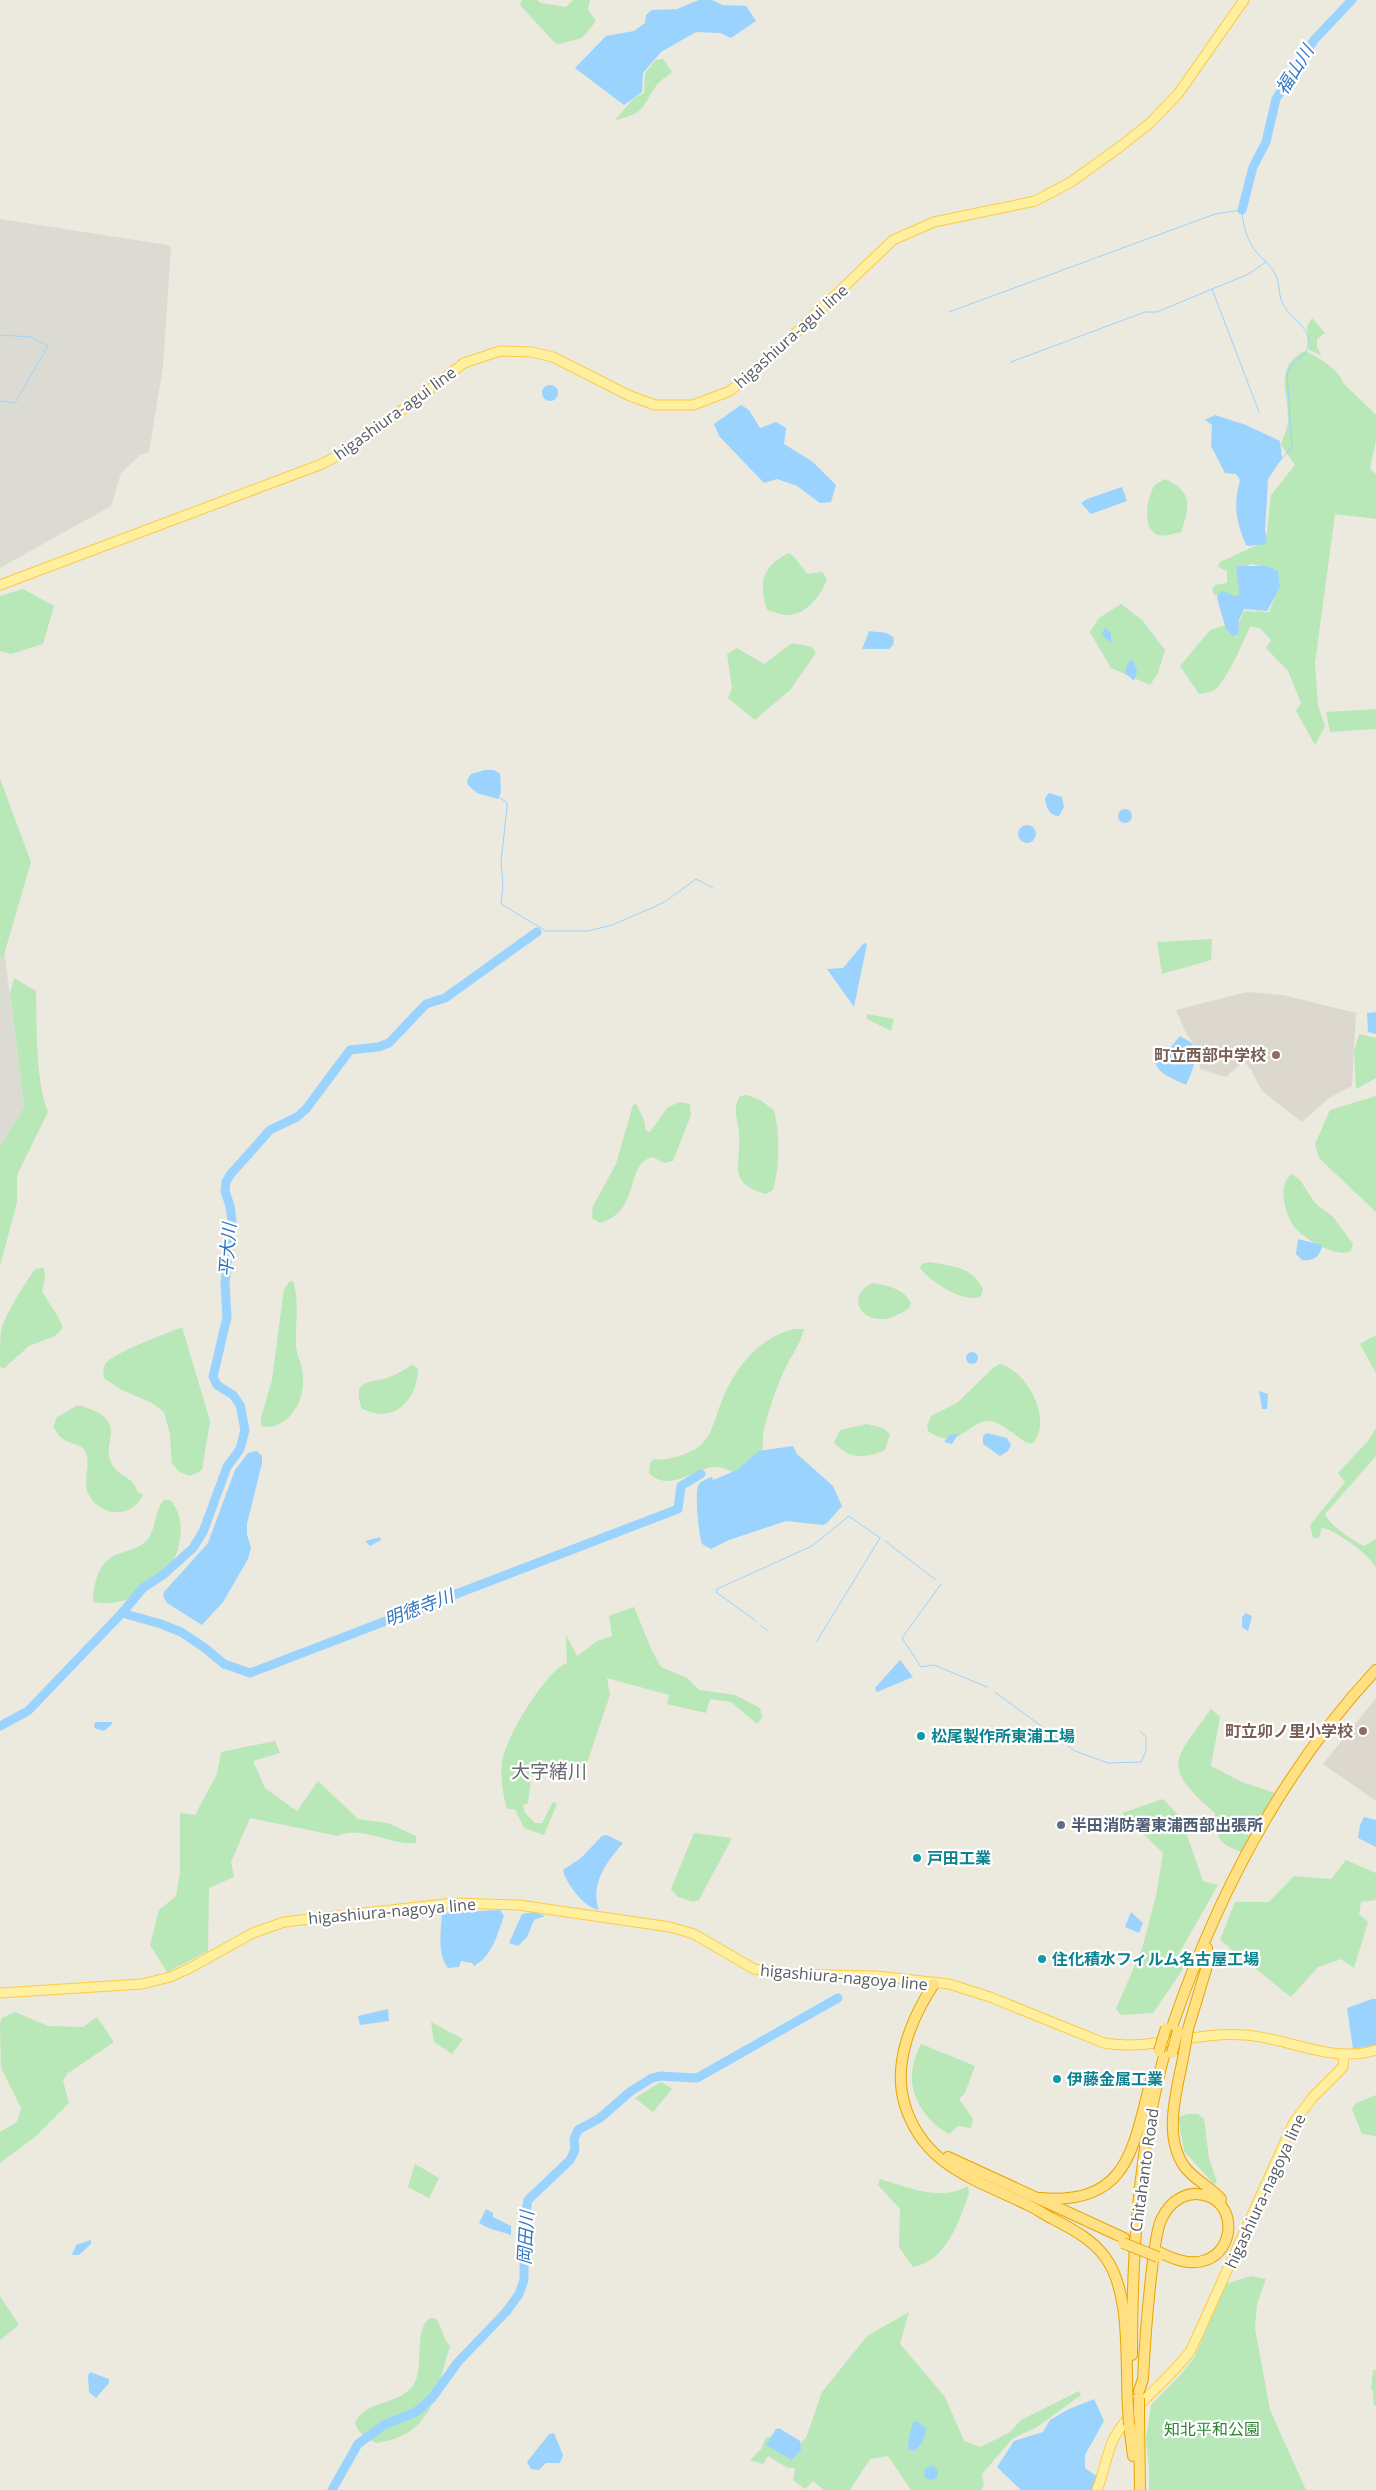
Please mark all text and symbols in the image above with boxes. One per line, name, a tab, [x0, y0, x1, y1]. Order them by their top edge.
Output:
water label: 福山川	[1270, 39, 1320, 99]
street label: higashiura-agui line	[729, 279, 853, 393]
street label: higashiura-agui line	[330, 361, 460, 465]
place label: 町立西部中学校	[1154, 1044, 1266, 1066]
marker: 町立西部中学校	[1270, 1049, 1282, 1061]
water label: 平大川	[213, 1220, 241, 1278]
water label: 明徳寺川	[381, 1582, 458, 1631]
place label: 町立卯ノ里小学校	[1225, 1720, 1353, 1742]
place label: 松尾製作所東浦工場	[931, 1725, 1075, 1747]
marker: 町立卯ノ里小学校	[1357, 1725, 1369, 1737]
marker: 松尾製作所東浦工場	[915, 1730, 927, 1742]
district label: 大字緒川	[511, 1758, 587, 1784]
place label: 半田消防署東浦西部出張所	[1071, 1814, 1263, 1836]
marker: 半田消防署東浦西部出張所	[1055, 1819, 1067, 1831]
place label: 戸田工業	[927, 1847, 991, 1869]
marker: 戸田工業	[911, 1852, 923, 1864]
street label: higashiura-nagoya line	[307, 1893, 477, 1929]
place label: 住化積水フィルム名古屋工場	[1051, 1948, 1259, 1970]
marker: 住化積水フィルム名古屋工場	[1036, 1953, 1048, 1965]
street label: higashiura-nagoya line	[759, 1959, 929, 1995]
place label: 伊藤金属工業	[1066, 2068, 1163, 2090]
marker: 伊藤金属工業	[1051, 2073, 1063, 2085]
street label: Chitahanto Road	[1124, 2107, 1164, 2233]
street label: higashiura-nagoya line	[1219, 2110, 1311, 2272]
water label: 岡田川	[512, 2208, 539, 2266]
park label: 知北平和公園	[1164, 2418, 1260, 2440]

